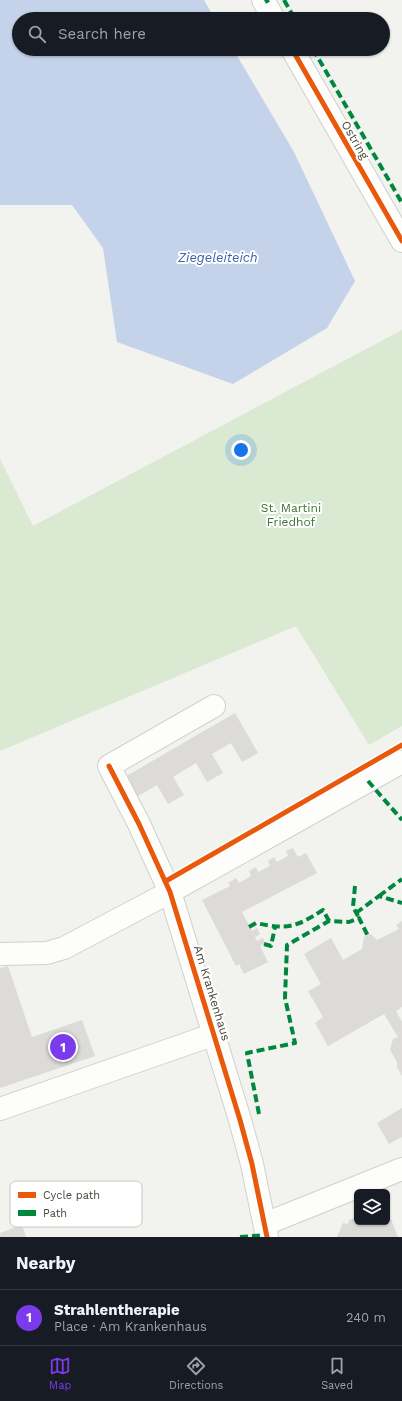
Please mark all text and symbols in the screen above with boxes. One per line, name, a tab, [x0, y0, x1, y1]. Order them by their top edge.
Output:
search box	[12, 12, 390, 56]
icon: search	[26, 23, 48, 45]
text: Search here	[58, 25, 146, 43]
street label: Ostring	[338, 118, 372, 162]
water label: Ziegeleiteich	[177, 250, 258, 265]
your location	[231, 440, 251, 460]
park label: St. Martini Friedhof	[261, 501, 321, 529]
street label: Am Krankenhaus	[191, 944, 233, 1042]
pin: 1	[50, 1032, 76, 1062]
legend	[10, 1181, 142, 1227]
text: Cycle path	[43, 1189, 100, 1202]
map controls	[354, 1189, 390, 1225]
button: layers	[354, 1189, 390, 1225]
text: Path	[43, 1207, 67, 1220]
text: Nearby	[16, 1253, 75, 1273]
text: Strahlentherapie	[54, 1301, 180, 1319]
text: 1	[26, 1310, 32, 1325]
text: 240 m	[346, 1310, 386, 1325]
text: Place · Am Krankenhaus	[54, 1319, 207, 1334]
tab: Map	[49, 1355, 71, 1392]
tab: Directions	[169, 1355, 223, 1392]
tab: Saved	[321, 1355, 353, 1392]

